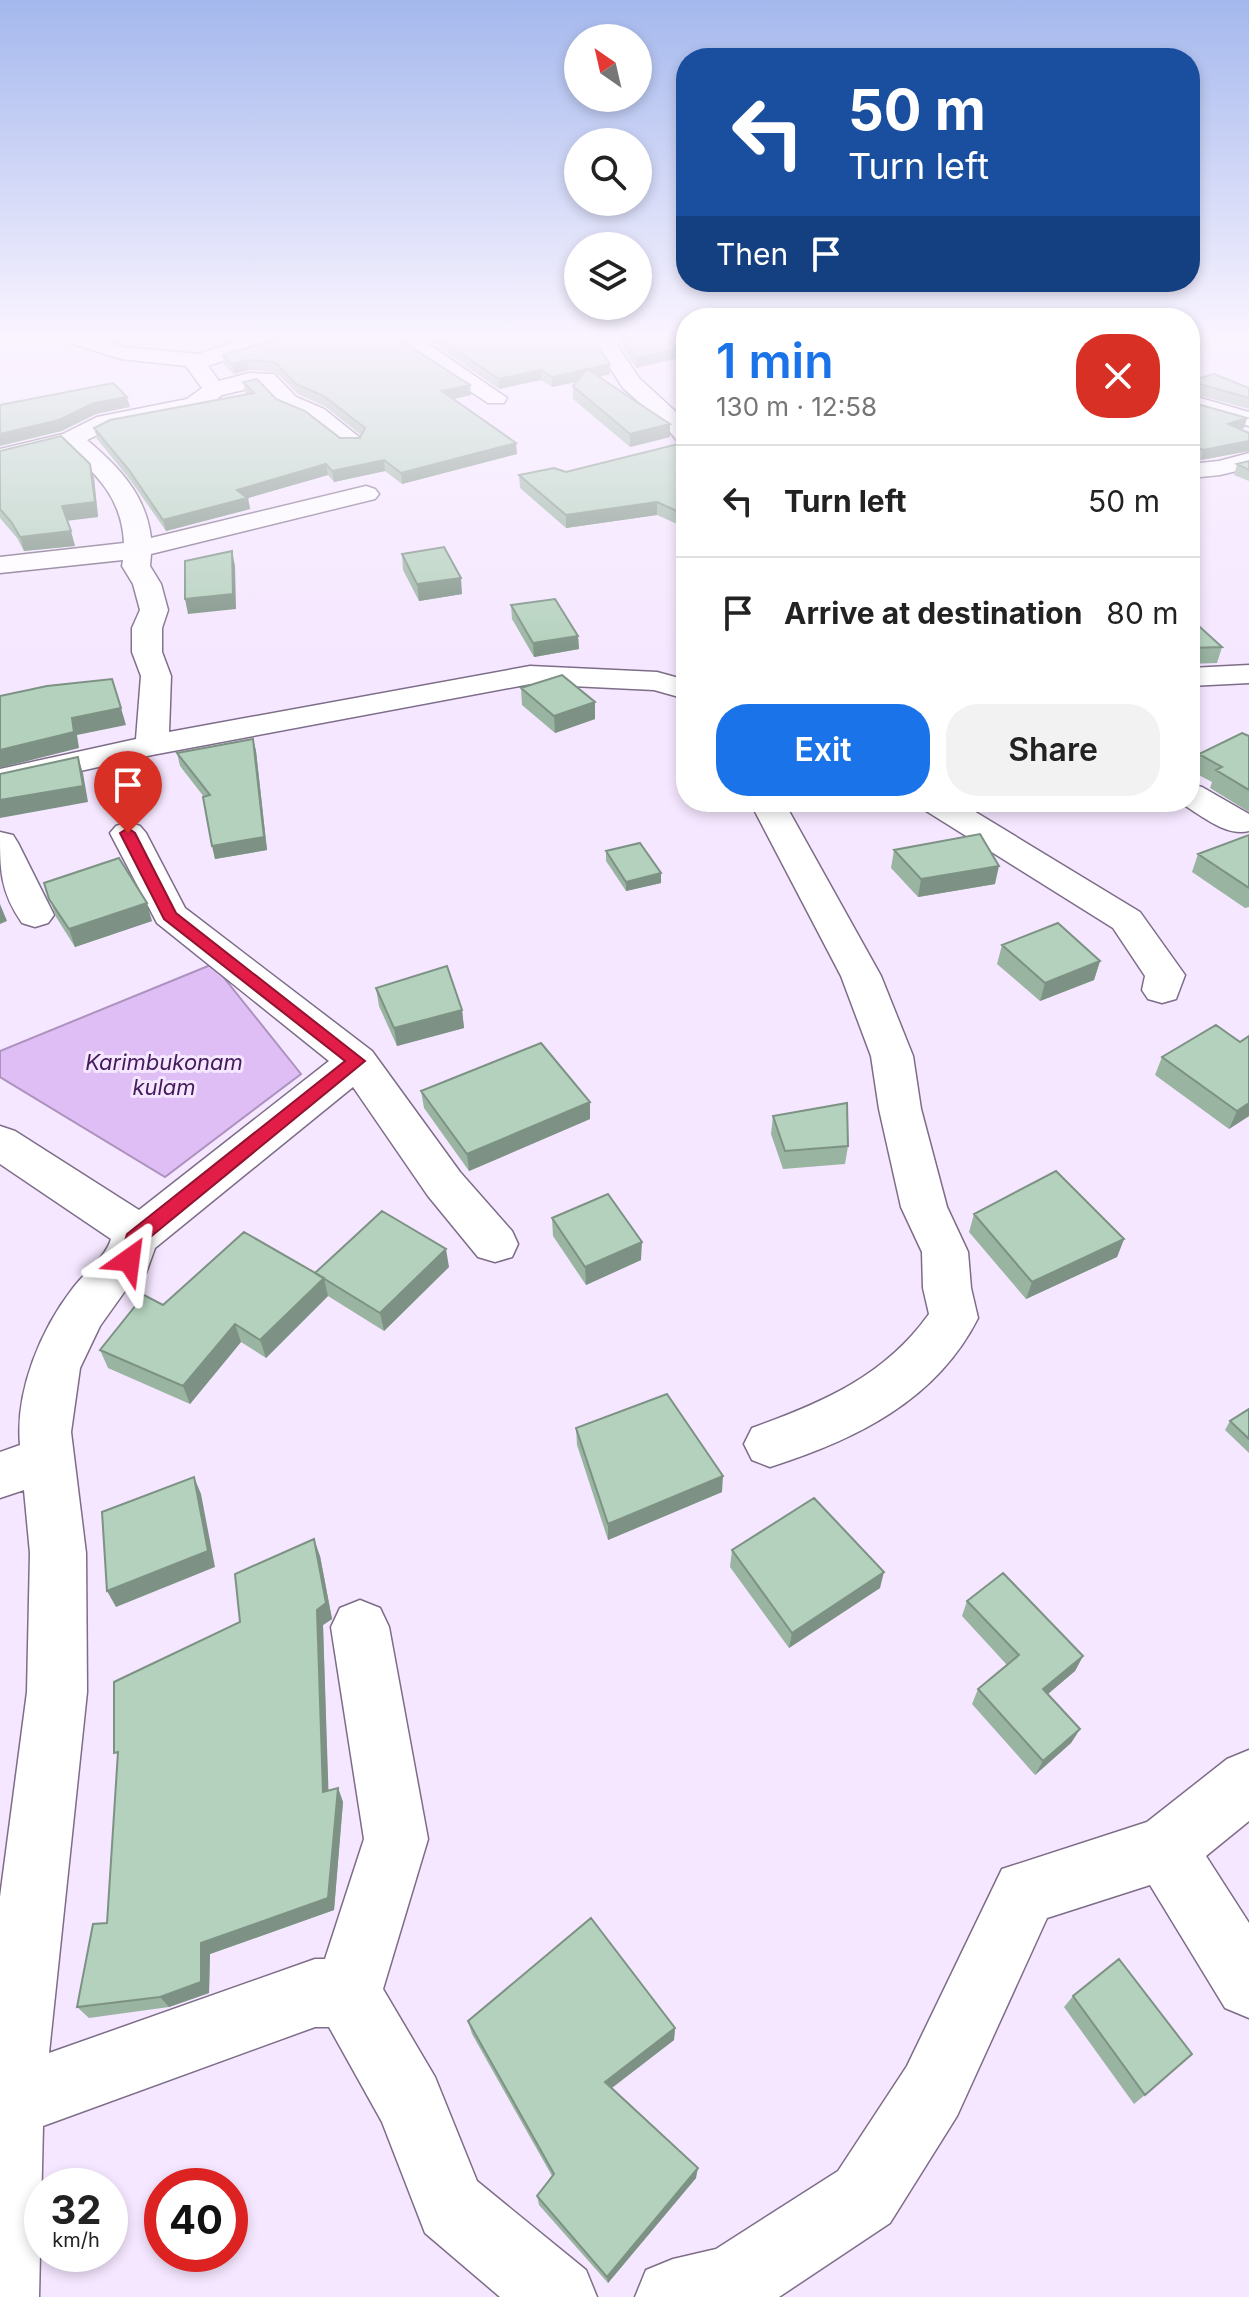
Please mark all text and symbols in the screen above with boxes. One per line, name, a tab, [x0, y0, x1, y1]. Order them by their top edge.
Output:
north arrow	[564, 24, 652, 112]
map controls	[564, 24, 652, 320]
text: 50 m	[848, 76, 986, 144]
icon: left	[716, 80, 820, 184]
button: search	[564, 128, 652, 216]
text: Turn left	[848, 144, 989, 188]
button: layers	[564, 232, 652, 320]
icon: arrive	[804, 232, 848, 276]
text: Then	[716, 236, 788, 272]
text: 1 min	[716, 331, 834, 390]
button: close	[1076, 334, 1160, 418]
text: 130 m · 12:58	[716, 391, 877, 422]
icon: left	[716, 479, 760, 523]
text: Turn left	[784, 483, 906, 519]
text: 50 m	[1088, 483, 1160, 519]
icon: arrive	[716, 591, 760, 635]
text: Arrive at destination	[784, 595, 1082, 631]
text: 80 m	[1106, 595, 1179, 631]
button: Exit	[716, 704, 930, 796]
button: Share	[946, 704, 1160, 796]
pin	[94, 751, 162, 833]
icon: arrive	[106, 763, 150, 807]
water label: Karimbukonam kulam	[85, 1049, 243, 1100]
position arrow	[87, 1218, 171, 1302]
speed limit sign: 40	[144, 2168, 248, 2272]
text: 32	[50, 2185, 102, 2234]
text: km/h	[52, 2228, 100, 2252]

